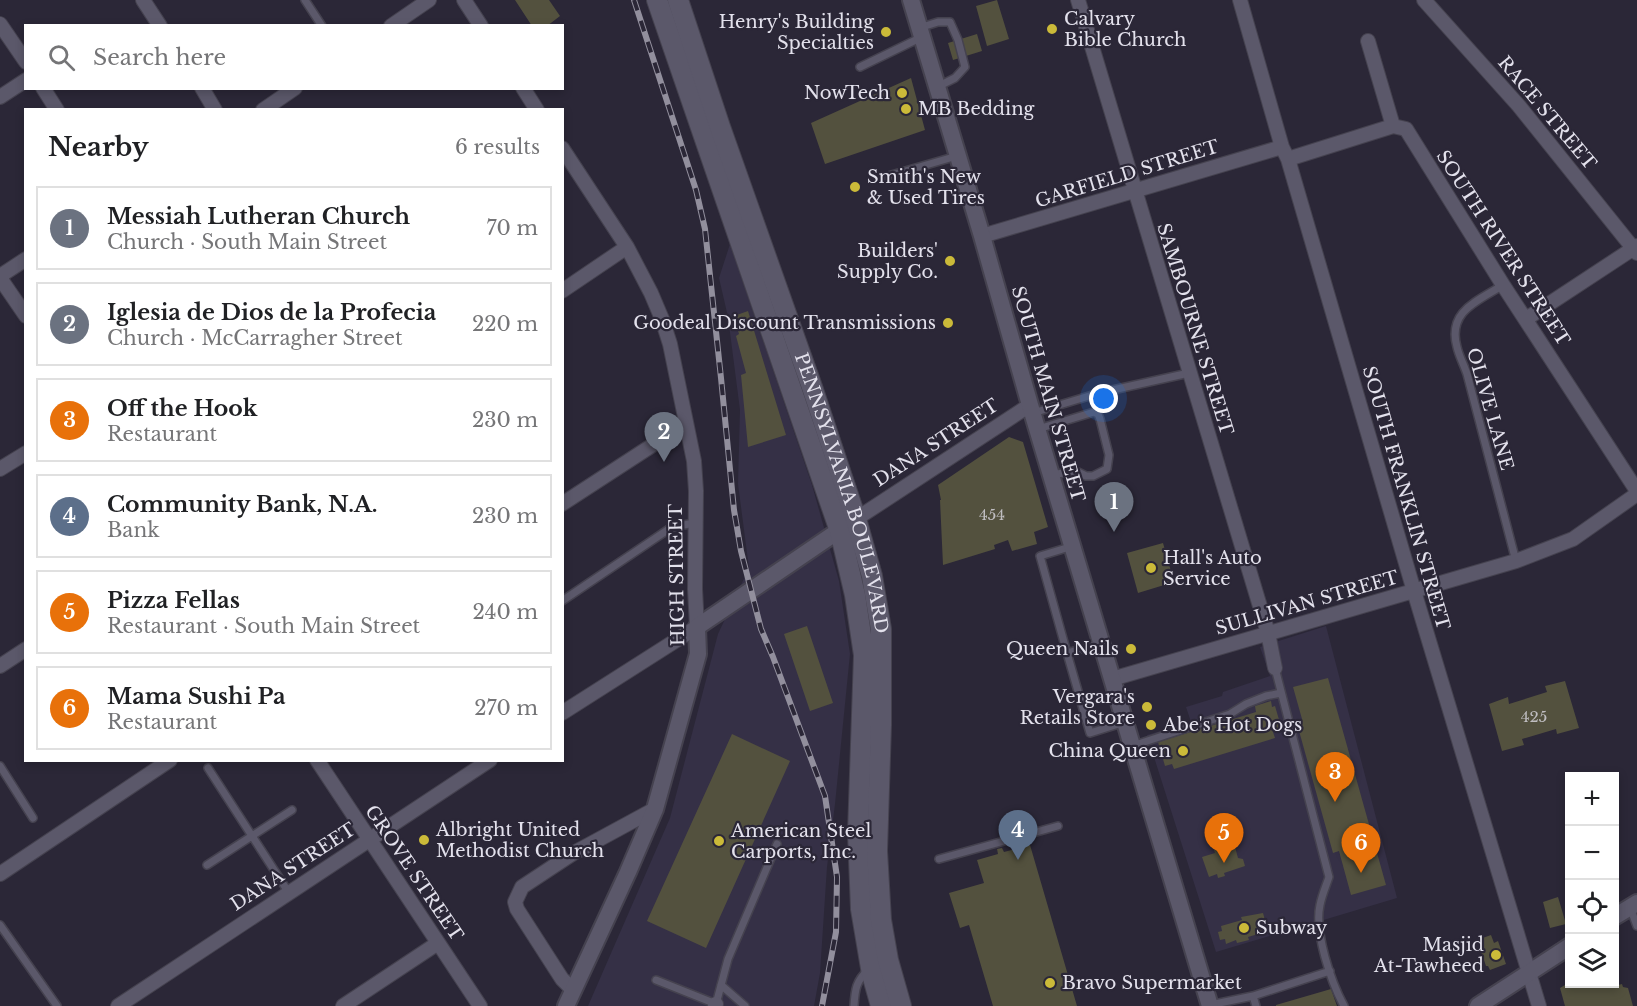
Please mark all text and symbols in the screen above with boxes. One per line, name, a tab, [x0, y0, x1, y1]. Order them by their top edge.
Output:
place label: Calvary Bible Church	[1064, 8, 1186, 51]
place label: Henry's Building Specialties	[719, 11, 874, 54]
marker: Calvary Bible Church	[1045, 22, 1059, 36]
search box	[24, 24, 564, 90]
marker: Henry's Building Specialties	[879, 25, 893, 39]
icon: search	[45, 41, 78, 74]
text: Search here	[93, 44, 226, 71]
street label: RACE STREET	[1493, 52, 1601, 175]
place label: NowTech	[804, 82, 890, 104]
marker: NowTech	[895, 86, 909, 100]
place label: MB Bedding	[918, 98, 1035, 120]
marker: MB Bedding	[899, 102, 913, 116]
text: Nearby	[48, 131, 149, 163]
text: 6 results	[455, 135, 540, 159]
street label: GARFIELD STREET	[1032, 135, 1222, 212]
street label: SOUTH RIVER STREET	[1432, 146, 1575, 350]
place label: Smith's New & Used Tires	[867, 166, 985, 209]
marker: Smith's New & Used Tires	[848, 180, 862, 194]
text: Messiah Lutheran Church	[107, 203, 410, 230]
text: 1	[65, 216, 74, 240]
text: 70 m	[486, 216, 538, 240]
street label: SAMBOURNE STREET	[1152, 220, 1238, 438]
text: Church · South Main Street	[107, 230, 387, 254]
place label: Builders' Supply Co.	[837, 240, 938, 283]
marker: Builders' Supply Co.	[943, 254, 957, 268]
street label: SOUTH MAIN STREET	[1007, 284, 1089, 505]
text: Iglesia de Dios de la Profecia	[107, 299, 436, 326]
text: 2	[63, 312, 76, 336]
text: 220 m	[472, 312, 538, 336]
place label: Goodeal Discount Transmissions	[633, 312, 936, 334]
marker: Goodeal Discount Transmissions	[941, 316, 955, 330]
text: Church · McCarragher Street	[107, 326, 403, 350]
street label: OLIVE LANE	[1462, 345, 1518, 473]
street label: PENNSYLVANIA BOULEVARD	[790, 350, 893, 635]
street label: SOUTH FRANKLIN STREET	[1358, 364, 1454, 633]
your location	[1089, 384, 1118, 413]
street label: DANA STREET	[869, 394, 1003, 492]
text: Off the Hook	[107, 395, 257, 422]
text: 3	[63, 408, 76, 432]
text: 230 m	[472, 408, 538, 432]
pin: 2	[644, 412, 684, 462]
text: Restaurant	[107, 422, 217, 446]
pin: 1	[1094, 482, 1134, 532]
text: Community Bank, N.A.	[107, 491, 377, 518]
street label: HIGH STREET	[665, 503, 689, 646]
text: 4	[63, 504, 76, 528]
text: 230 m	[472, 504, 538, 528]
house number: 454	[979, 505, 1005, 524]
text: Bank	[107, 518, 160, 542]
place label: Hall's Auto Service	[1163, 547, 1262, 590]
marker: Hall's Auto Service	[1144, 561, 1158, 575]
street label: SULLIVAN STREET	[1213, 566, 1402, 640]
text: Pizza Fellas	[107, 587, 240, 614]
text: 5	[64, 600, 75, 624]
text: 240 m	[473, 600, 538, 624]
text: Restaurant · South Main Street	[107, 614, 420, 638]
place label: Queen Nails	[1006, 638, 1119, 660]
marker: Queen Nails	[1124, 642, 1138, 656]
text: Mama Sushi Pa	[107, 683, 286, 710]
place label: Vergara's Retails Store	[1020, 686, 1135, 729]
text: 6	[63, 696, 76, 720]
text: 270 m	[474, 696, 538, 720]
marker: Vergara's Retails Store	[1140, 700, 1154, 714]
house number: 425	[1521, 707, 1547, 726]
text: Restaurant	[107, 710, 217, 734]
place label: Abe's Hot Dogs	[1162, 714, 1302, 736]
marker: Abe's Hot Dogs	[1144, 718, 1158, 732]
place label: China Queen	[1049, 740, 1171, 762]
marker: China Queen	[1176, 744, 1190, 758]
pin: 3	[1316, 752, 1354, 802]
map controls	[1565, 772, 1619, 988]
button: +	[1565, 772, 1619, 826]
street label: GROVE STREET	[360, 801, 468, 946]
pin: 4	[998, 810, 1038, 860]
pin: 5	[1204, 814, 1244, 863]
street label: DANA STREET	[226, 818, 360, 916]
place label: Albright United Methodist Church	[435, 819, 604, 862]
place label: American Steel Carports, Inc.	[730, 820, 871, 863]
pin: 6	[1342, 824, 1380, 873]
button: −	[1565, 826, 1619, 880]
marker: Albright United Methodist Church	[417, 833, 431, 847]
marker: American Steel Carports, Inc.	[712, 834, 726, 848]
button: locate	[1565, 880, 1619, 934]
place label: Subway	[1256, 917, 1328, 939]
marker: Subway	[1237, 921, 1251, 935]
place label: Masjid At-Tawheed	[1373, 934, 1484, 977]
button: layers	[1565, 934, 1619, 988]
marker: Masjid At-Tawheed	[1489, 948, 1503, 962]
place label: Bravo Supermarket	[1062, 972, 1242, 994]
marker: Bravo Supermarket	[1043, 976, 1057, 990]

